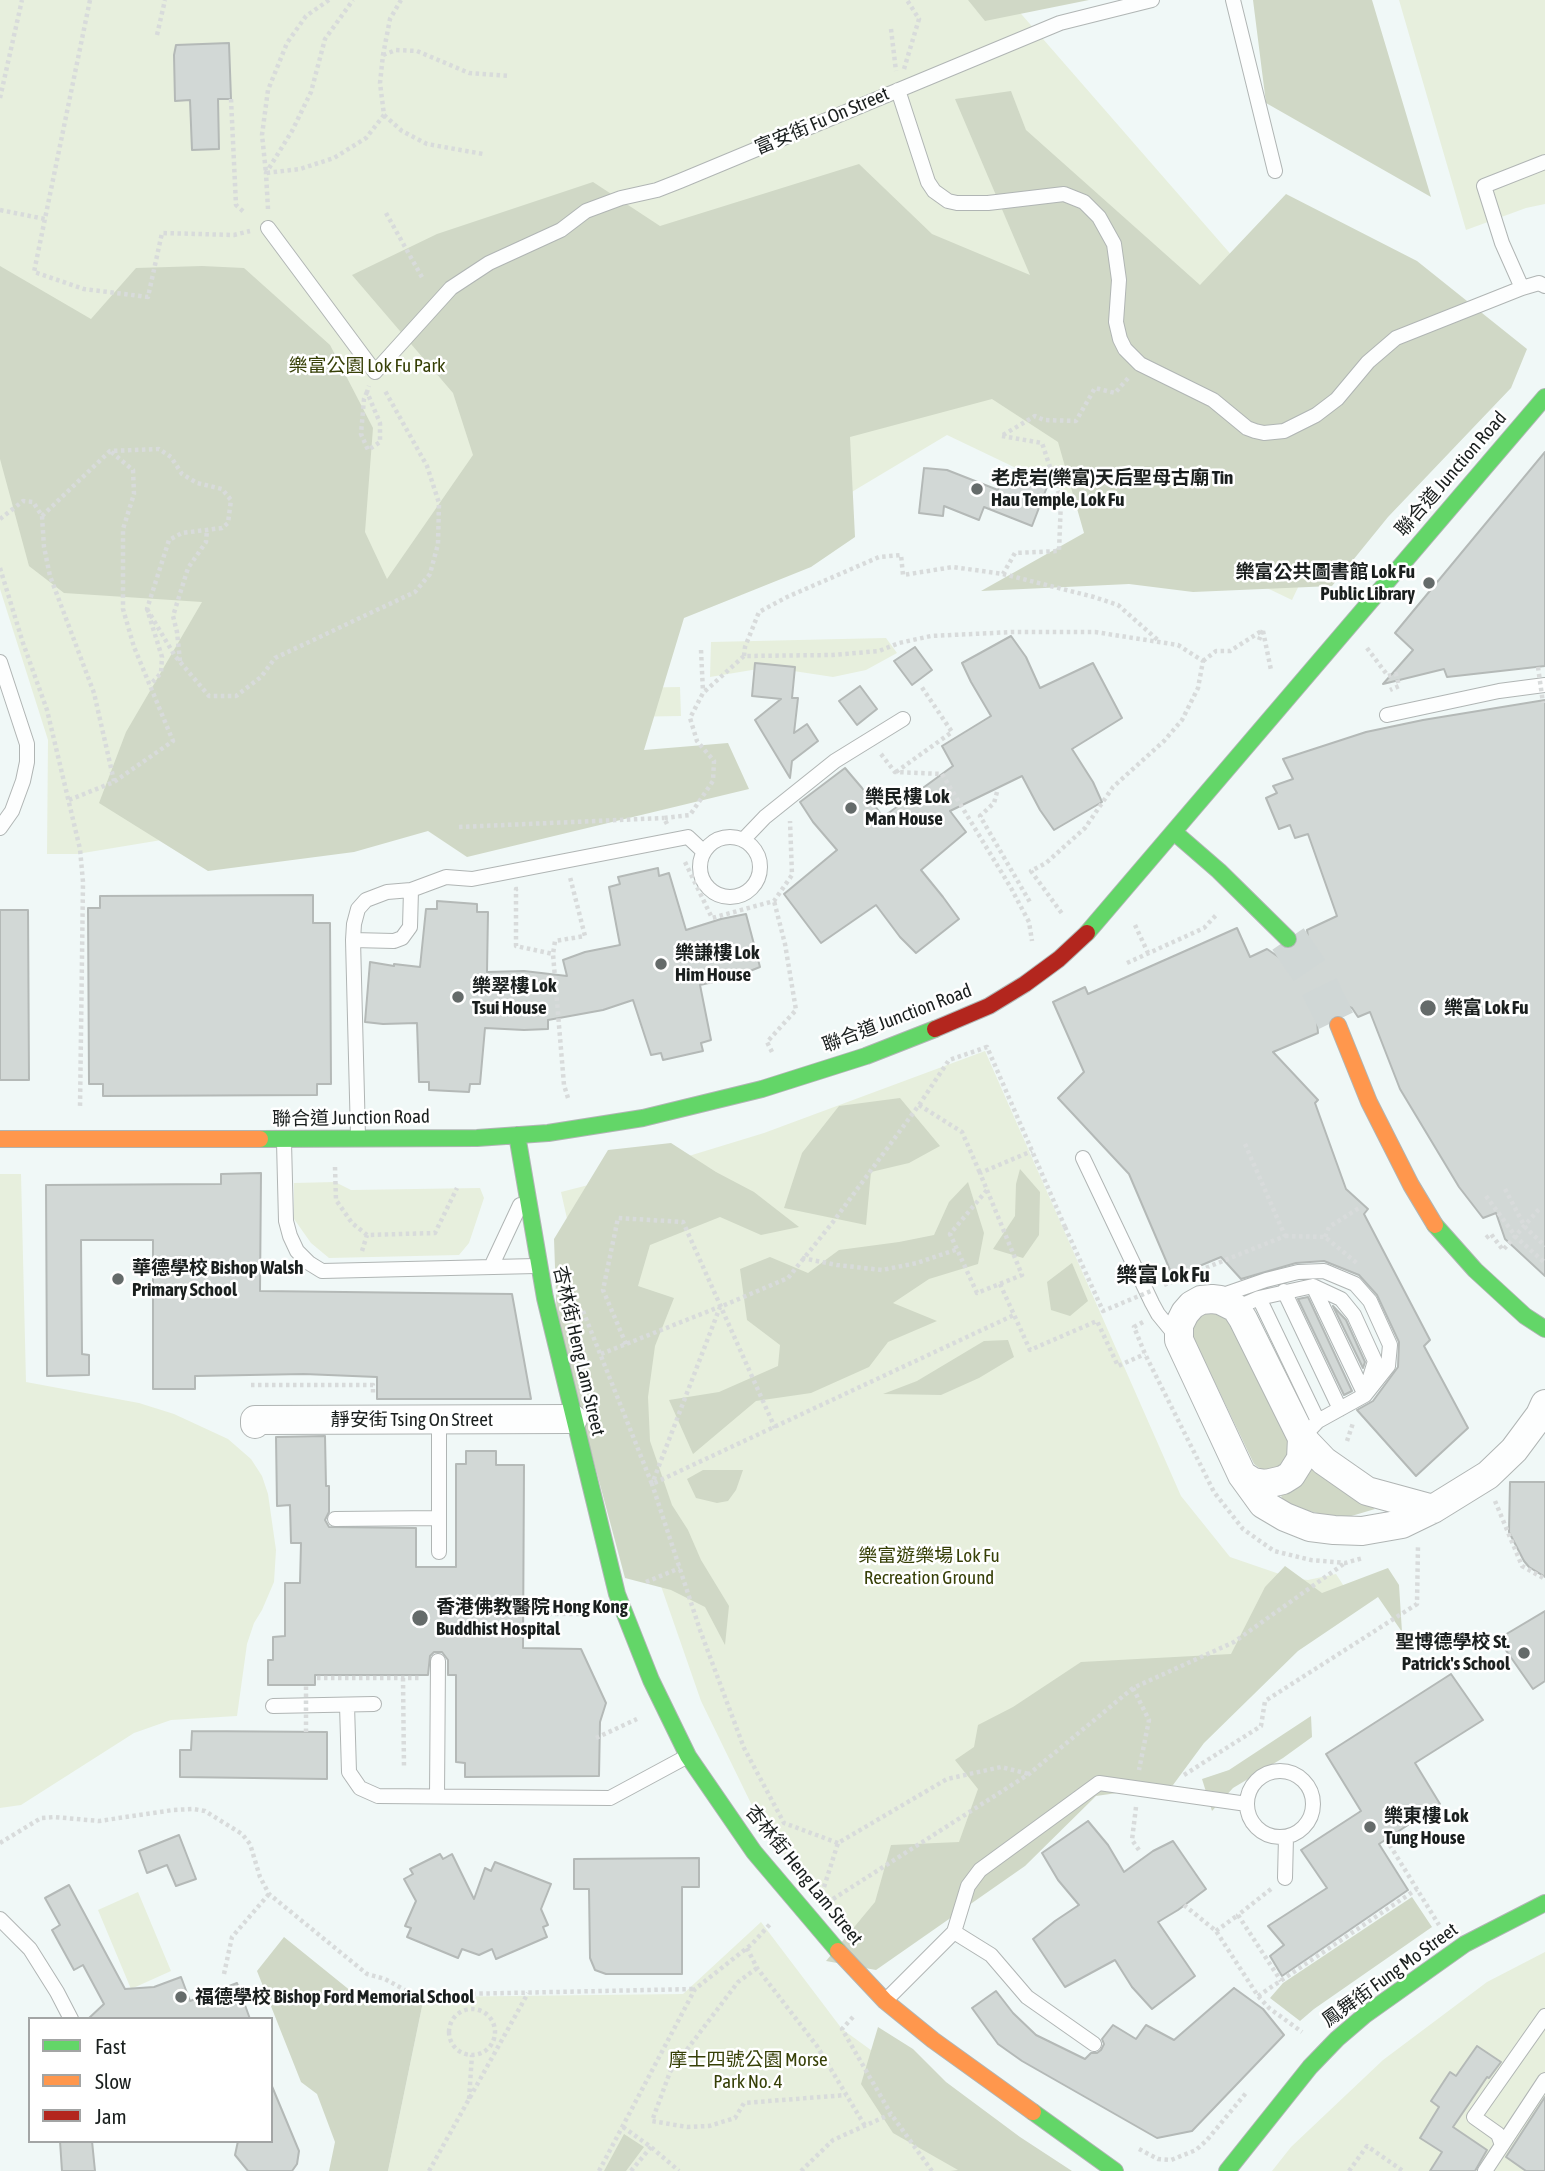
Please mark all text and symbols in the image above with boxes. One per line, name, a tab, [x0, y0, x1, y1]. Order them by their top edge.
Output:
street label: 富安街 Fu On Street	[752, 82, 892, 160]
park label: 樂富公園 Lok Fu Park	[289, 355, 445, 377]
street label: 聯合道 Junction Road	[1391, 407, 1511, 541]
place label: 老虎岩(樂富)天后聖母古廟 Tin Hau Temple, Lok Fu	[991, 467, 1233, 511]
marker: 老虎岩(樂富)天后聖母古廟 Tin Hau Temple, Lok Fu	[969, 481, 985, 497]
place label: 樂富公共圖書館 Lok Fu Public Library	[1236, 561, 1415, 605]
marker: 樂富公共圖書館 Lok Fu Public Library	[1421, 575, 1437, 591]
place label: 樂民樓 Lok Man House	[865, 786, 949, 830]
marker: 樂民樓 Lok Man House	[843, 800, 859, 816]
place label: 樂謙樓 Lok Him House	[675, 942, 759, 986]
marker: 樂謙樓 Lok Him House	[653, 956, 669, 972]
place label: 樂翠樓 Lok Tsui House	[472, 975, 556, 1019]
street label: 聯合道 Junction Road	[819, 979, 975, 1057]
marker: 樂翠樓 Lok Tsui House	[450, 989, 466, 1005]
place label: 樂富 Lok Fu	[1444, 997, 1528, 1019]
marker: 樂富 Lok Fu	[1418, 998, 1438, 1018]
street label: 聯合道 Junction Road	[272, 1105, 430, 1131]
place label: 華德學校 Bishop Walsh Primary School	[132, 1257, 303, 1301]
district label: 樂富 Lok Fu	[1116, 1262, 1210, 1288]
street label: 杏林街 Heng Lam Street	[548, 1264, 610, 1438]
marker: 華德學校 Bishop Walsh Primary School	[110, 1271, 126, 1287]
street label: 靜安街 Tsing On Street	[331, 1409, 493, 1431]
park label: 樂富遊樂場 Lok Fu Recreation Ground	[858, 1545, 1000, 1589]
place label: 香港佛教醫院 Hong Kong Buddhist Hospital	[436, 1596, 628, 1640]
marker: 香港佛教醫院 Hong Kong Buddhist Hospital	[410, 1608, 430, 1628]
place label: 聖博德學校 St. Patrick's School	[1396, 1631, 1510, 1675]
marker: 聖博德學校 St. Patrick's School	[1516, 1645, 1532, 1661]
street label: 杏林街 Heng Lam Street	[741, 1800, 867, 1950]
place label: 樂東樓 Lok Tung House	[1384, 1805, 1468, 1849]
marker: 樂東樓 Lok Tung House	[1362, 1819, 1378, 1835]
street label: 鳳舞街 Fung Mo Street	[1318, 1918, 1462, 2032]
place label: 福德學校 Bishop Ford Memorial School	[195, 1986, 474, 2008]
marker: 福德學校 Bishop Ford Memorial School	[173, 1989, 189, 2005]
legend	[28, 2017, 273, 2143]
text: Fast	[95, 2034, 126, 2058]
park label: 摩士四號公園 Morse Park No. 4	[668, 2049, 828, 2093]
text: Slow	[95, 2069, 131, 2093]
text: Jam	[95, 2104, 127, 2128]

